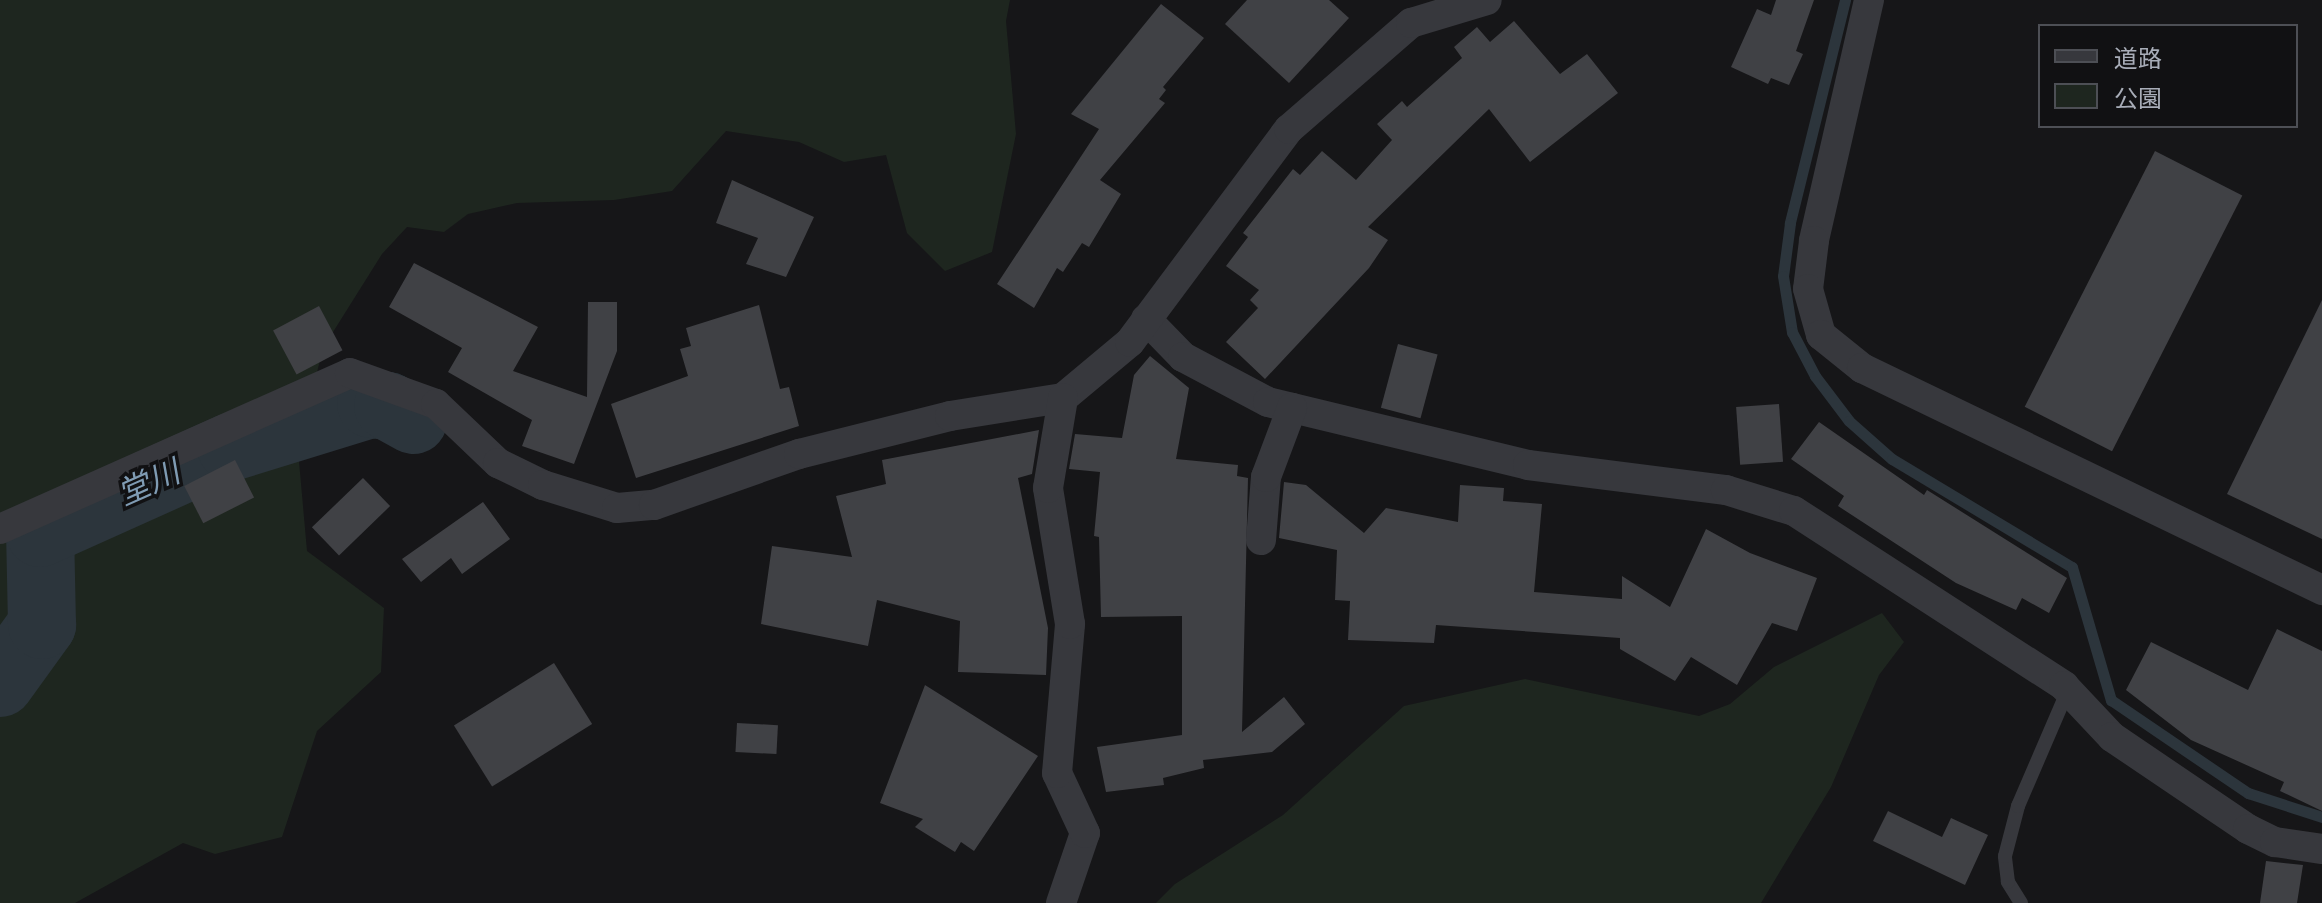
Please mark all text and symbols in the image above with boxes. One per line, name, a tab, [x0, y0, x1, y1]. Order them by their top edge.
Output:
legend	[2038, 24, 2298, 128]
text: 道路	[2114, 45, 2162, 73]
text: 公園	[2114, 85, 2162, 113]
water label: 堂川	[112, 453, 186, 515]

